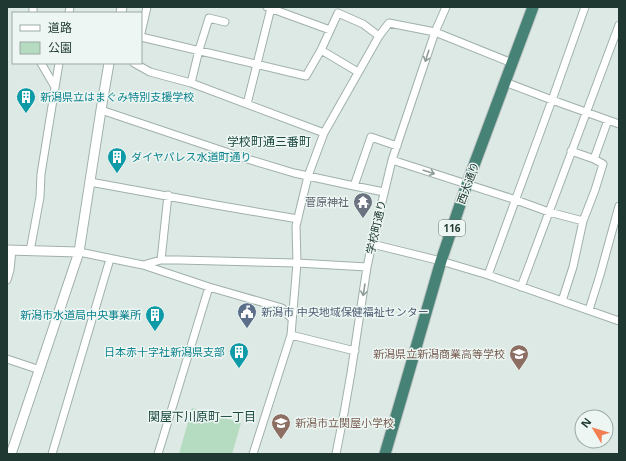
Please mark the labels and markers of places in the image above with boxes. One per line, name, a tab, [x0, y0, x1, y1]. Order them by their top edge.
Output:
building icon: 新潟県立はまぐみ特別支援学校	[15, 86, 37, 114]
place label: 新潟県立はまぐみ特別支援学校	[40, 89, 194, 104]
building icon: ダイヤパレス水道町通り	[106, 146, 128, 174]
place label: ダイヤパレス水道町通り	[131, 149, 251, 164]
temple icon: 菅原神社	[352, 191, 374, 219]
place label: 菅原神社	[305, 194, 349, 209]
public building icon: 新潟市 中央地域保健福祉センター	[236, 301, 258, 329]
building icon: 新潟市水道局中央事業所	[144, 304, 166, 332]
place label: 新潟市 中央地域保健福祉センター	[261, 304, 429, 319]
place label: 新潟市水道局中央事業所	[20, 307, 142, 322]
building icon: 日本赤十字社新潟県支部	[228, 341, 250, 369]
school or university icon: 新潟県立新潟商業高等学校	[508, 343, 530, 371]
place label: 日本赤十字社新潟県支部	[104, 344, 225, 359]
place label: 新潟県立新潟商業高等学校	[373, 346, 505, 361]
school or university icon: 新潟市立関屋小学校	[270, 412, 292, 440]
place label: 新潟市立関屋小学校	[295, 415, 394, 430]

